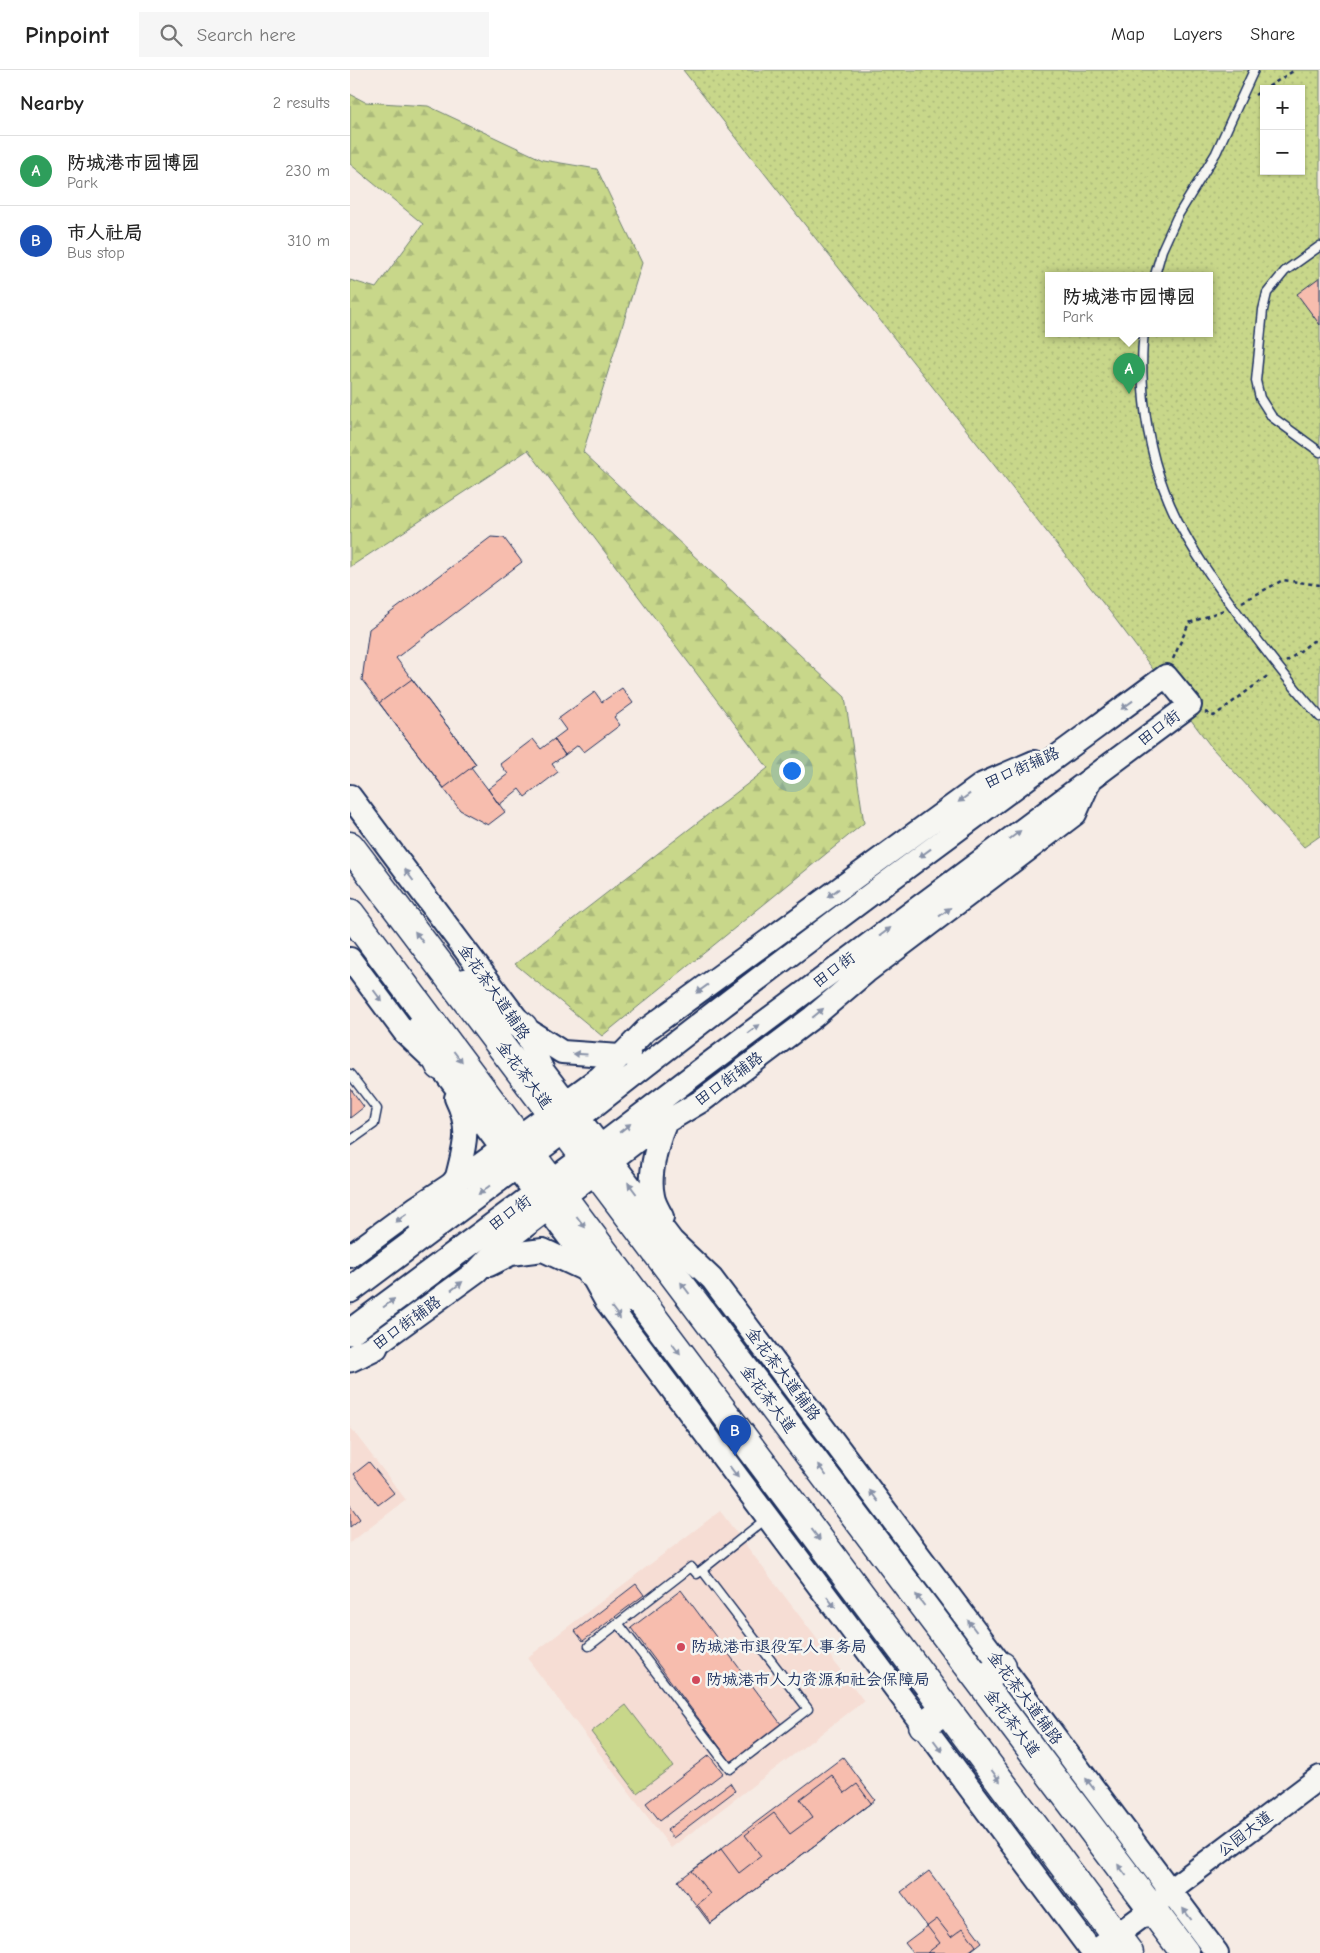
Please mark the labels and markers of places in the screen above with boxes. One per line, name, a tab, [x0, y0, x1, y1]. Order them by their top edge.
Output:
pin: A	[1113, 353, 1145, 394]
pin: B	[719, 1415, 751, 1456]
place label: 防城港市退役军人事务局	[691, 1638, 867, 1656]
marker: 防城港市退役军人事务局	[675, 1641, 687, 1653]
place label: 防城港市人力资源和社会保障局	[706, 1671, 930, 1689]
marker: 防城港市人力资源和社会保障局	[690, 1674, 702, 1686]

